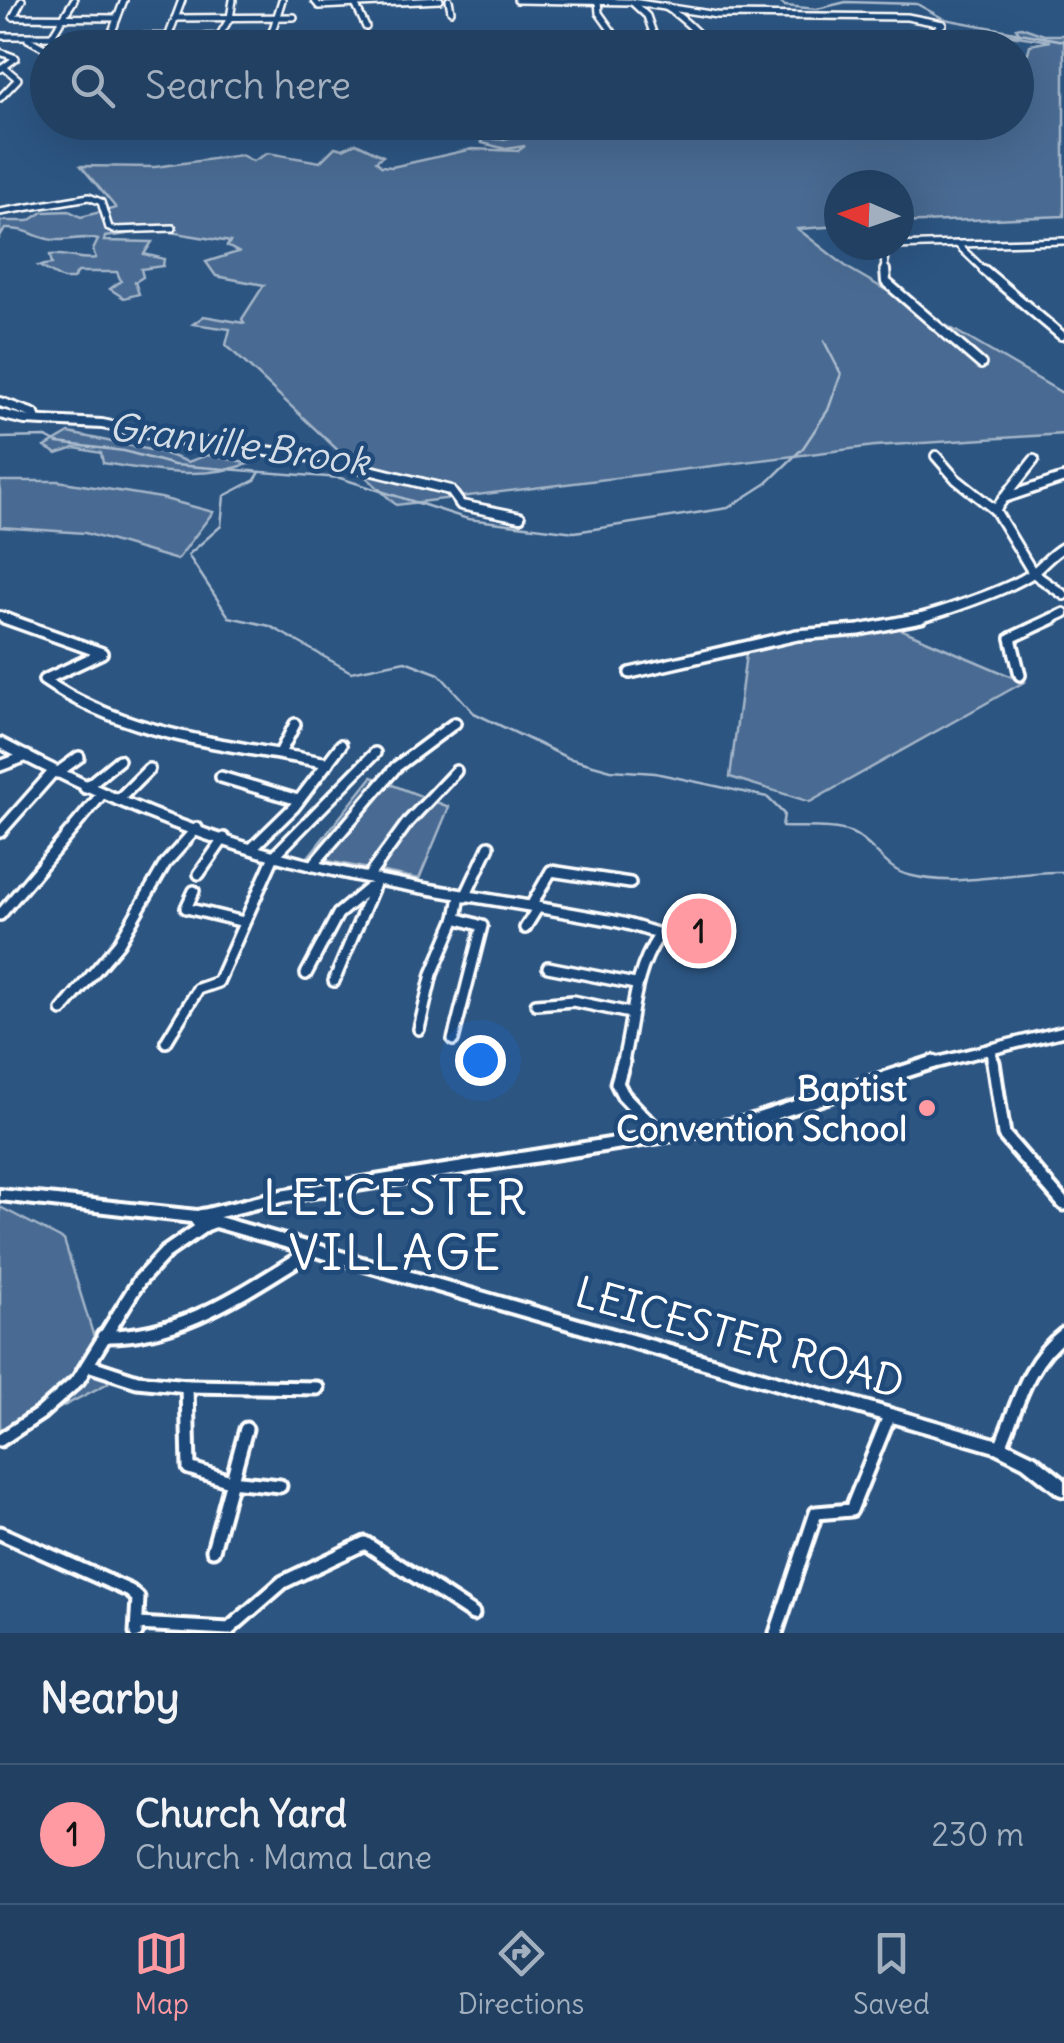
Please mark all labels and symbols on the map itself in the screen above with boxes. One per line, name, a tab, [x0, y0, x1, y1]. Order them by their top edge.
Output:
north arrow	[824, 170, 914, 260]
water label: Granville Brook	[106, 403, 374, 486]
pin: 1	[666, 894, 732, 968]
your location	[455, 1035, 506, 1086]
place label: Baptist Convention School	[616, 1066, 907, 1150]
marker: Baptist Convention School	[916, 1097, 938, 1119]
district label: LEICESTER VILLAGE	[263, 1168, 529, 1283]
street label: LEICESTER ROAD	[570, 1265, 910, 1409]

